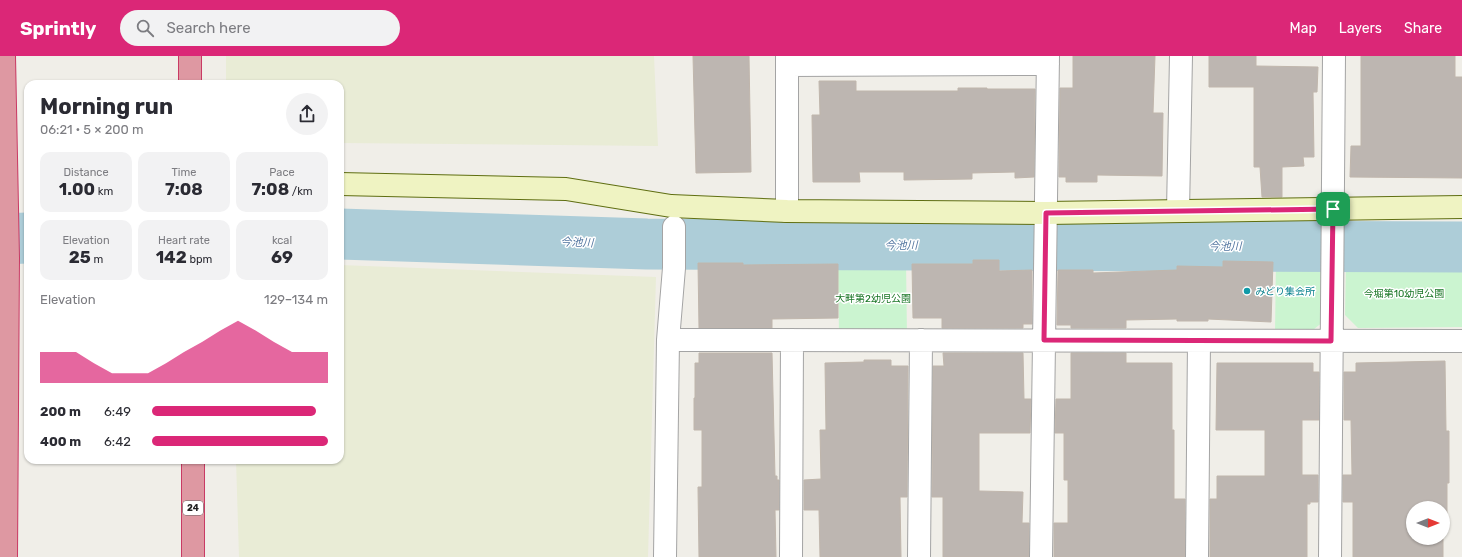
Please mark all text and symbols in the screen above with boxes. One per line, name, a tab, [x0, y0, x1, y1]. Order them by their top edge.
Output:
search box	[120, 10, 400, 46]
text: Sprintly	[20, 17, 96, 40]
icon: search	[134, 17, 156, 39]
text: Search here	[166, 19, 251, 37]
text: Map	[1290, 20, 1317, 37]
text: Layers	[1339, 20, 1382, 37]
text: Share	[1404, 20, 1442, 37]
text: Morning run	[40, 93, 173, 120]
button: share	[286, 93, 328, 135]
text: 06:21 · 5 × 200 m	[40, 122, 144, 137]
text: Distance	[63, 166, 109, 179]
text: Time	[172, 166, 196, 179]
text: Pace	[269, 166, 295, 179]
text: 1.00	[59, 179, 95, 199]
text: 7:08	[165, 179, 203, 199]
text: 7:08	[251, 179, 289, 199]
text: km	[95, 185, 113, 198]
text: /km	[289, 185, 313, 198]
pin	[1316, 192, 1350, 226]
icon: arrive	[1322, 198, 1344, 220]
text: Elevation	[62, 234, 110, 247]
text: Heart rate	[158, 234, 210, 247]
text: kcal	[272, 234, 292, 247]
water label: 今池川	[560, 235, 595, 250]
water label: 今池川	[885, 239, 918, 252]
water label: 今池川	[1209, 240, 1242, 253]
text: 25	[69, 247, 91, 267]
text: 142	[156, 247, 187, 267]
text: 69	[271, 247, 293, 267]
text: m	[91, 253, 103, 266]
text: bpm	[187, 253, 212, 266]
marker: みどり集会所	[1242, 286, 1252, 296]
place label: みどり集会所	[1255, 286, 1315, 298]
park label: 今堀第10幼児公園	[1364, 288, 1444, 300]
text: Elevation	[40, 292, 96, 307]
text: 129–134 m	[264, 292, 328, 307]
park label: 大畔第2幼児公園	[835, 293, 911, 305]
text: 200 m	[40, 404, 81, 419]
text: 6:49	[104, 404, 131, 419]
text: 400 m	[40, 434, 81, 449]
text: 6:42	[104, 434, 131, 449]
road number: 24	[183, 501, 203, 515]
north arrow	[1406, 501, 1450, 545]
map controls	[1406, 501, 1450, 545]

